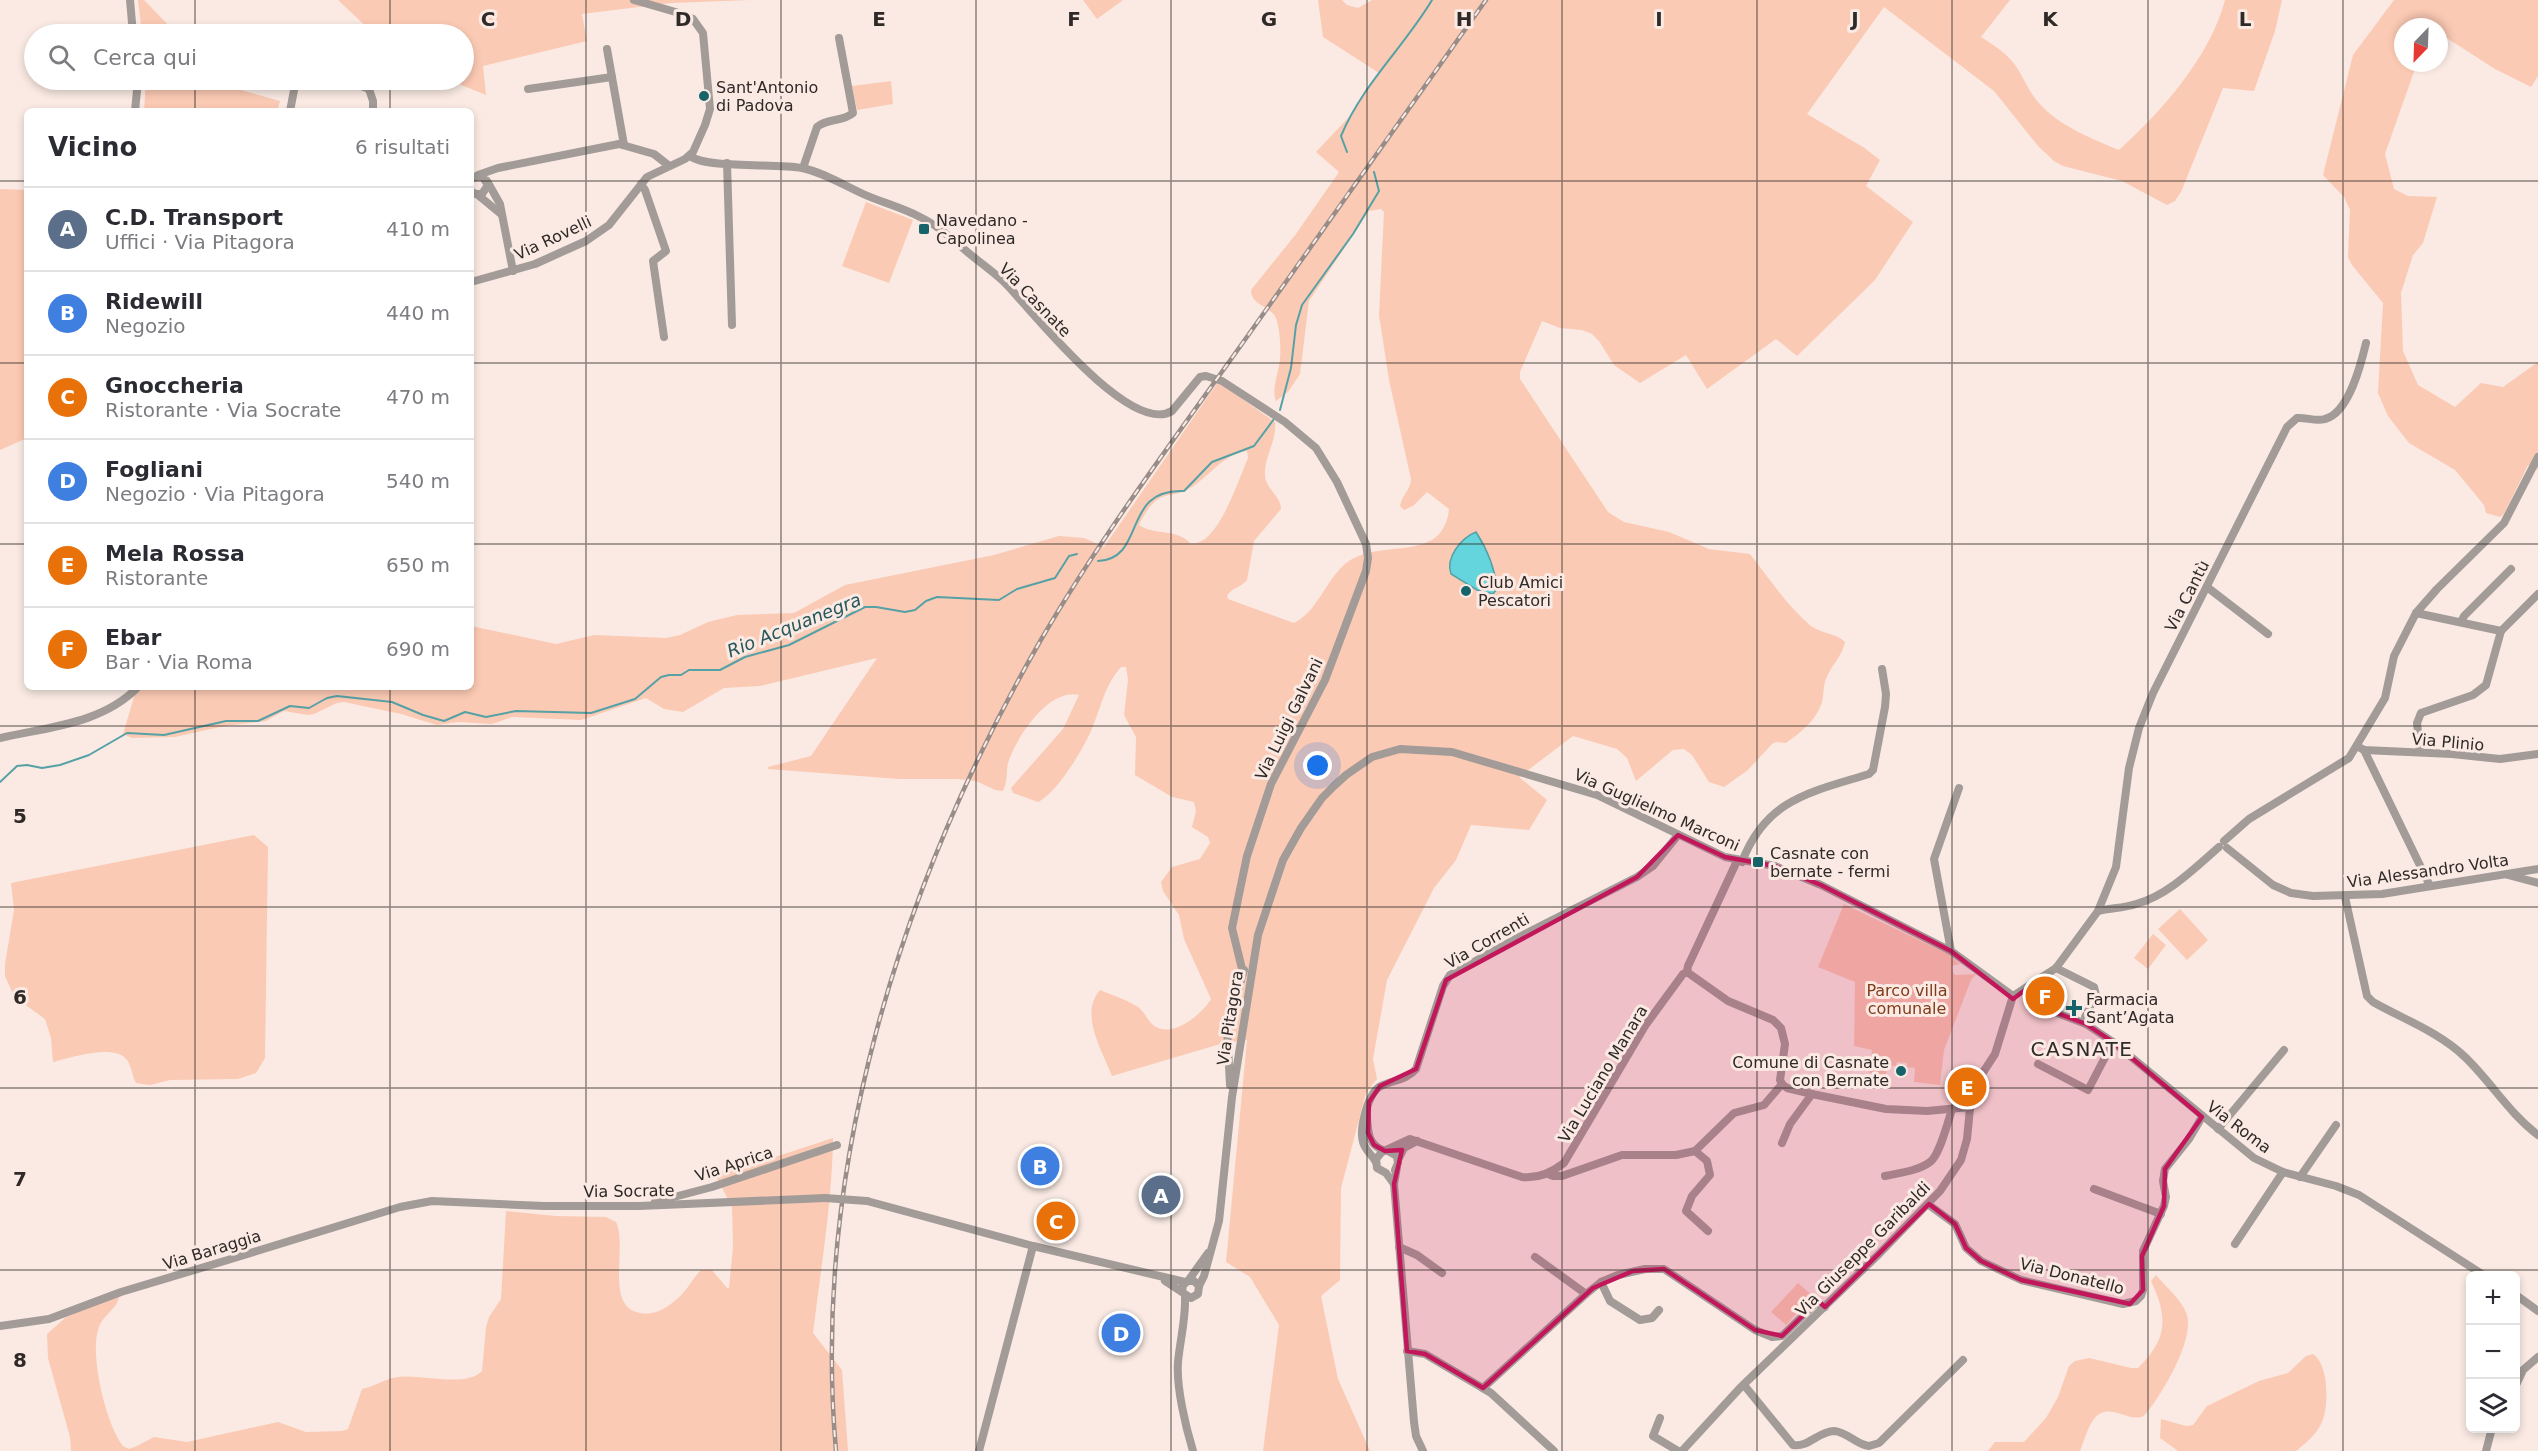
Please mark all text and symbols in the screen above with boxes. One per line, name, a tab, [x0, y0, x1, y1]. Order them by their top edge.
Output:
text: C	[481, 7, 495, 31]
text: D	[675, 7, 691, 31]
text: E	[872, 7, 886, 31]
text: F	[1067, 7, 1081, 31]
text: G	[1261, 7, 1277, 31]
text: H	[1456, 7, 1472, 31]
text: I	[1655, 7, 1663, 31]
text: J	[1849, 7, 1859, 31]
text: K	[2042, 7, 2059, 31]
text: L	[2239, 7, 2252, 31]
north arrow	[2394, 18, 2448, 72]
search box	[24, 24, 474, 90]
icon: search	[45, 41, 78, 74]
text: Cerca qui	[93, 45, 197, 70]
place label: Sant'Antonio di Padova	[716, 78, 818, 115]
marker: Sant'Antonio di Padova	[697, 89, 711, 103]
text: Vicino	[48, 132, 137, 162]
text: 6 risultati	[355, 135, 450, 159]
text: C.D. Transport	[105, 205, 283, 230]
place label: Navedano - Capolinea	[936, 211, 1028, 248]
street label: Via Rovelli	[511, 212, 595, 264]
text: A	[60, 217, 75, 241]
text: 410 m	[386, 217, 450, 241]
marker: Navedano - Capolinea	[917, 222, 931, 236]
text: Uffici · Via Pitagora	[105, 230, 295, 254]
street label: Via Casnate	[995, 259, 1075, 341]
text: Ridewill	[105, 289, 203, 314]
text: B	[60, 301, 75, 325]
text: 440 m	[386, 301, 450, 325]
text: Negozio	[105, 314, 186, 338]
text: Gnoccheria	[105, 373, 244, 398]
text: C	[60, 385, 75, 409]
text: 470 m	[386, 385, 450, 409]
text: Ristorante · Via Socrate	[105, 398, 341, 422]
text: Fogliani	[105, 457, 203, 482]
text: D	[59, 469, 76, 493]
text: 540 m	[386, 469, 450, 493]
text: Negozio · Via Pitagora	[105, 482, 325, 506]
text: Mela Rossa	[105, 541, 245, 566]
text: E	[61, 553, 74, 577]
text: 650 m	[386, 553, 450, 577]
street label: Via Cantù	[2161, 557, 2213, 635]
text: Ristorante	[105, 566, 208, 590]
place label: Club Amici Pescatori	[1478, 573, 1563, 610]
marker: Club Amici Pescatori	[1459, 584, 1473, 598]
water label: Rio Acquanegra	[724, 589, 864, 661]
text: Ebar	[105, 625, 161, 650]
text: F	[61, 637, 74, 661]
text: 690 m	[386, 637, 450, 661]
text: Bar · Via Roma	[105, 650, 253, 674]
street label: Via Luigi Galvani	[1251, 655, 1327, 783]
street label: Via Plinio	[2411, 729, 2485, 755]
your location	[1303, 751, 1332, 780]
street label: Via Guglielmo Marconi	[1571, 765, 1743, 855]
text: 5	[13, 804, 27, 828]
place label: Casnate con bernate - fermi	[1770, 844, 1890, 881]
street label: Via Alessandro Volta	[2346, 850, 2510, 892]
marker: Casnate con bernate - fermi	[1751, 855, 1765, 869]
street label: Via Correnti	[1441, 909, 1533, 973]
street label: Via Pitagora	[1213, 969, 1247, 1067]
pin: F	[2026, 974, 2064, 1018]
park label: Parco villa comunale	[1866, 981, 1948, 1018]
text: 6	[13, 985, 27, 1009]
place label: Farmacia Sant’Agata	[2086, 990, 2174, 1027]
marker: Farmacia Sant’Agata	[2067, 1001, 2081, 1015]
street label: Via Luciano Manara	[1555, 1002, 1651, 1146]
district label: CASNATE	[2031, 1037, 2133, 1061]
place label: Comune di Casnate con Bernate	[1732, 1053, 1889, 1090]
marker: Comune di Casnate con Bernate	[1894, 1064, 1908, 1078]
pin: E	[1948, 1064, 1986, 1110]
street label: Via Roma	[2203, 1097, 2275, 1157]
street label: Via Aprica	[693, 1143, 775, 1185]
pin: B	[1020, 1144, 1060, 1188]
text: 7	[13, 1167, 27, 1191]
pin: A	[1142, 1172, 1180, 1218]
street label: Via Giuseppe Garibaldi	[1792, 1178, 1934, 1320]
street label: Via Socrate	[583, 1181, 675, 1201]
pin: C	[1036, 1198, 1076, 1244]
street label: Via Baraggia	[161, 1226, 263, 1274]
street label: Via Donatello	[2018, 1254, 2126, 1298]
map controls	[2466, 1271, 2520, 1433]
button: +	[2466, 1271, 2520, 1325]
pin: D	[1102, 1310, 1140, 1356]
button: −	[2466, 1325, 2520, 1379]
text: 8	[13, 1348, 27, 1372]
button: layers	[2466, 1379, 2520, 1433]

